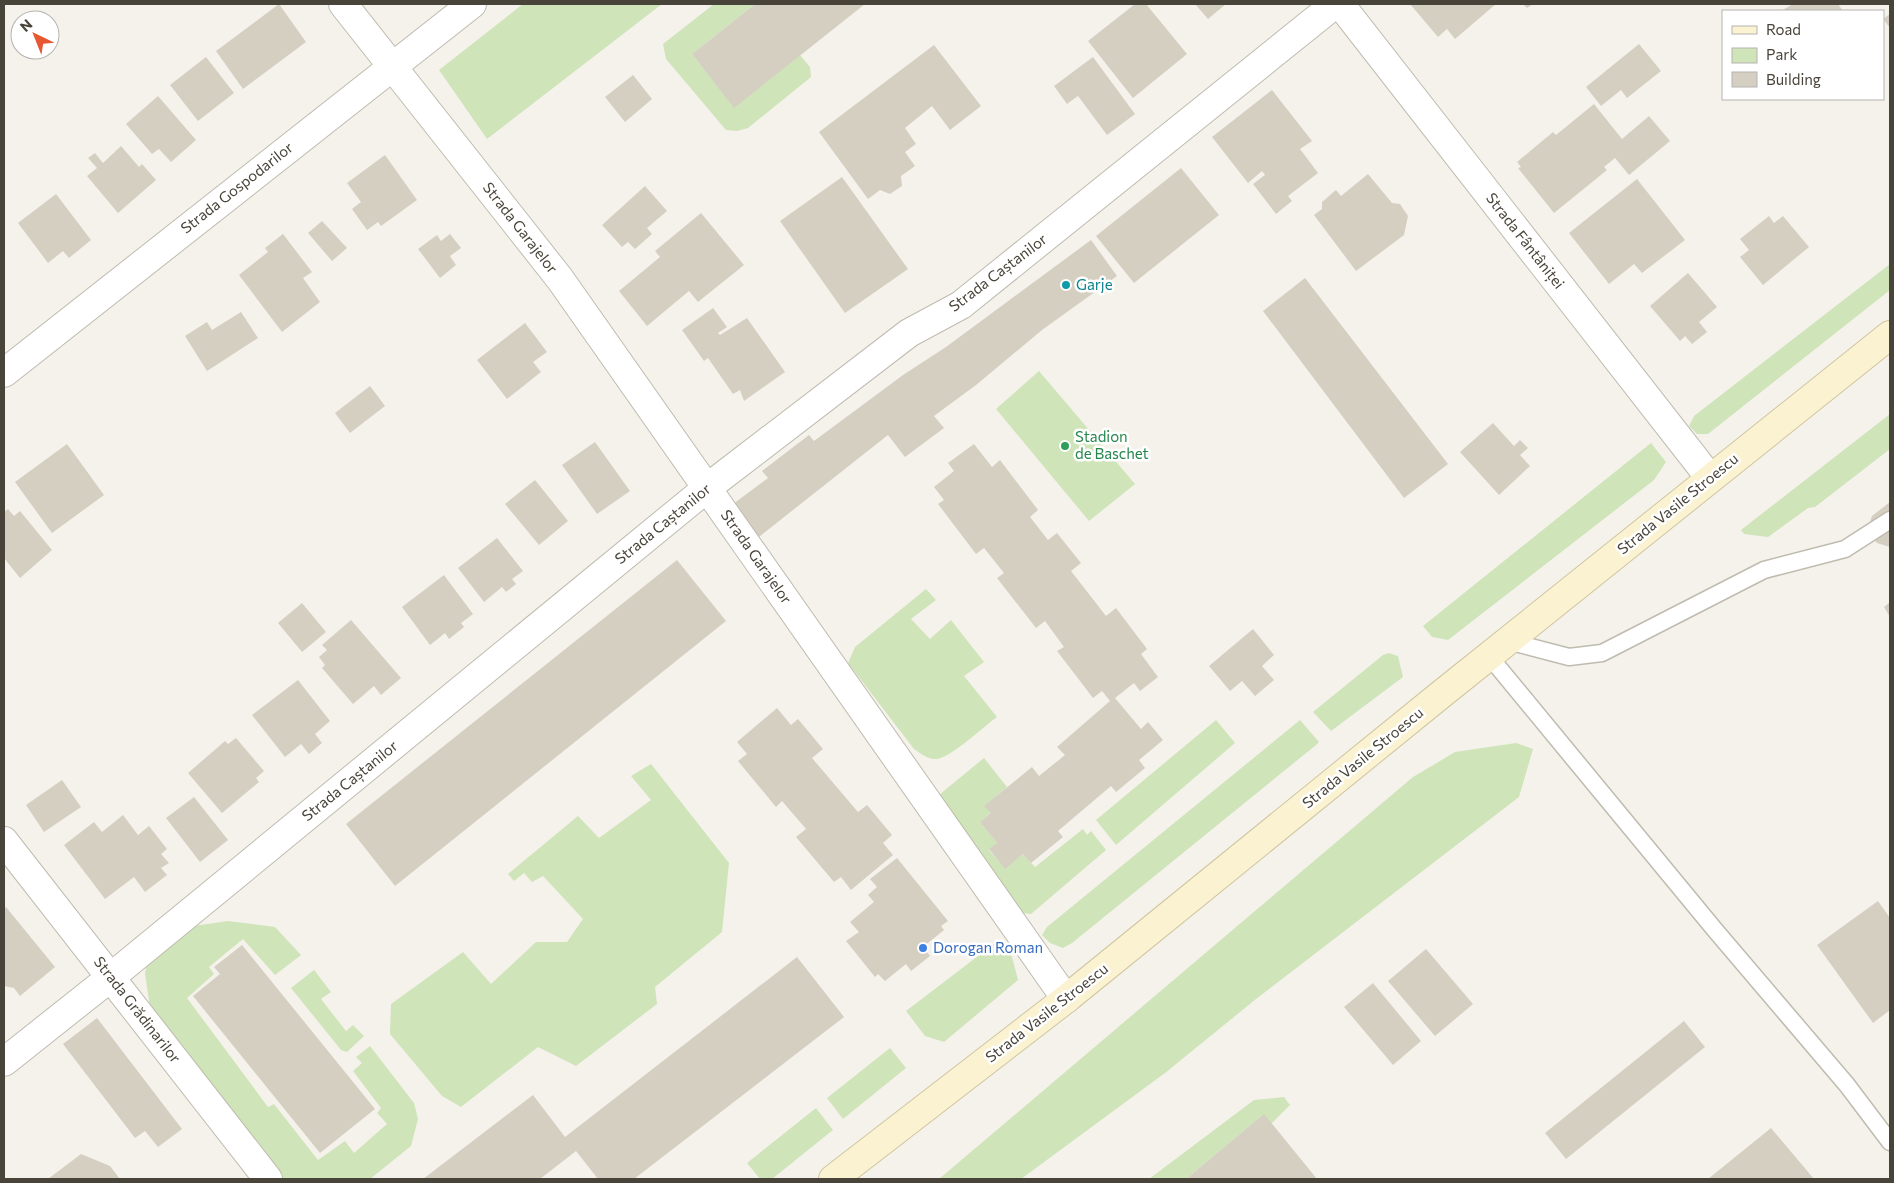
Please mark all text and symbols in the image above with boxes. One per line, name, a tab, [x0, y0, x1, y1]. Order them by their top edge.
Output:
north arrow	[10, 10, 60, 60]
legend	[1722, 10, 1884, 100]
text: N	[16, 15, 35, 35]
text: Road	[1766, 20, 1801, 38]
text: Park	[1766, 45, 1797, 63]
text: Building	[1766, 70, 1821, 88]
street label: Strada Gospodarilor	[177, 138, 296, 237]
street label: Strada Garajelor	[480, 178, 562, 277]
street label: Strada Fântâniței	[1481, 189, 1569, 293]
street label: Strada Caștanilor	[945, 230, 1051, 316]
place label: Garje	[1076, 275, 1113, 293]
marker: Garje	[1060, 279, 1072, 291]
place label: Stadion de Baschet	[1075, 427, 1149, 462]
marker: Stadion de Baschet	[1059, 440, 1071, 452]
street label: Strada Vasile Stroescu	[1613, 449, 1742, 558]
street label: Strada Caștanilor	[611, 479, 715, 569]
street label: Strada Garajelor	[718, 506, 796, 607]
street label: Strada Vasile Stroescu	[1298, 703, 1427, 812]
street label: Strada Caștanilor	[298, 736, 402, 826]
place label: Dorogan Roman	[933, 938, 1043, 956]
marker: Dorogan Roman	[917, 942, 929, 954]
street label: Strada Grădinarilor	[91, 953, 185, 1066]
street label: Strada Vasile Stroescu	[982, 959, 1111, 1066]

